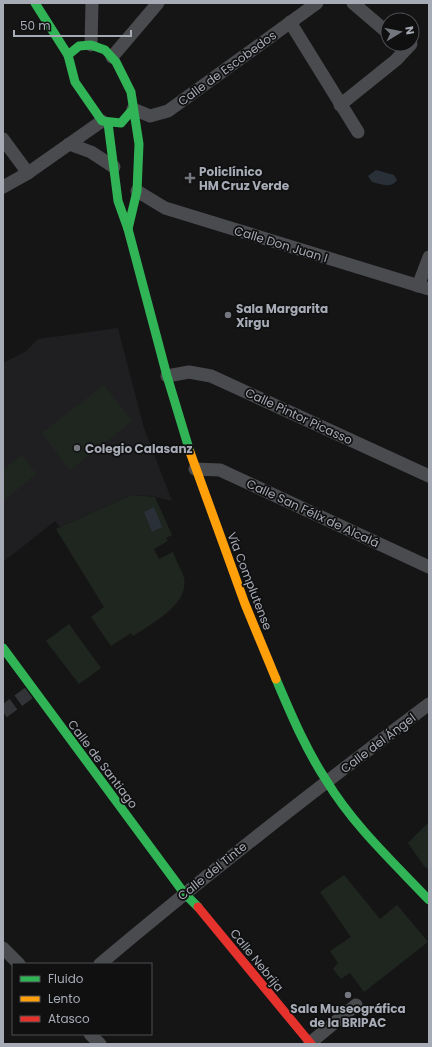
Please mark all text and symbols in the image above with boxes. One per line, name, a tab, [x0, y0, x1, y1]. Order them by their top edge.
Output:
scale bar	[14, 12, 131, 38]
north arrow	[380, 12, 420, 52]
text: 50 m	[20, 17, 51, 34]
text: N	[401, 25, 418, 36]
street label: Calle de Escobedos	[174, 27, 280, 109]
place label: Policlínico HM Cruz Verde	[199, 163, 290, 194]
marker: Policlínico HM Cruz Verde	[184, 172, 196, 184]
street label: Calle Don Juan I	[232, 222, 330, 266]
place label: Sala Margarita Xirgu	[236, 300, 328, 331]
marker: Sala Margarita Xirgu	[223, 310, 233, 320]
street label: Calle Pintor Picasso	[243, 384, 356, 449]
place label: Colegio Calasanz	[85, 440, 193, 457]
marker: Colegio Calasanz	[72, 443, 82, 453]
street label: Calle San Félix de Alcalá	[244, 475, 382, 551]
street label: Vía Complutense	[223, 530, 277, 632]
street label: Calle del Ángel	[337, 709, 419, 777]
street label: Calle de Santiago	[64, 716, 142, 812]
street label: Calle del Tinte	[174, 838, 250, 904]
street label: Calle Nebrija	[226, 925, 288, 995]
legend	[12, 963, 152, 1035]
text: Fluido	[48, 970, 84, 987]
text: Lento	[48, 990, 81, 1007]
marker: Sala Museográfica de la BRIPAC	[343, 990, 353, 1000]
place label: Sala Museográfica de la BRIPAC	[290, 1000, 406, 1031]
text: Atasco	[48, 1010, 90, 1027]

